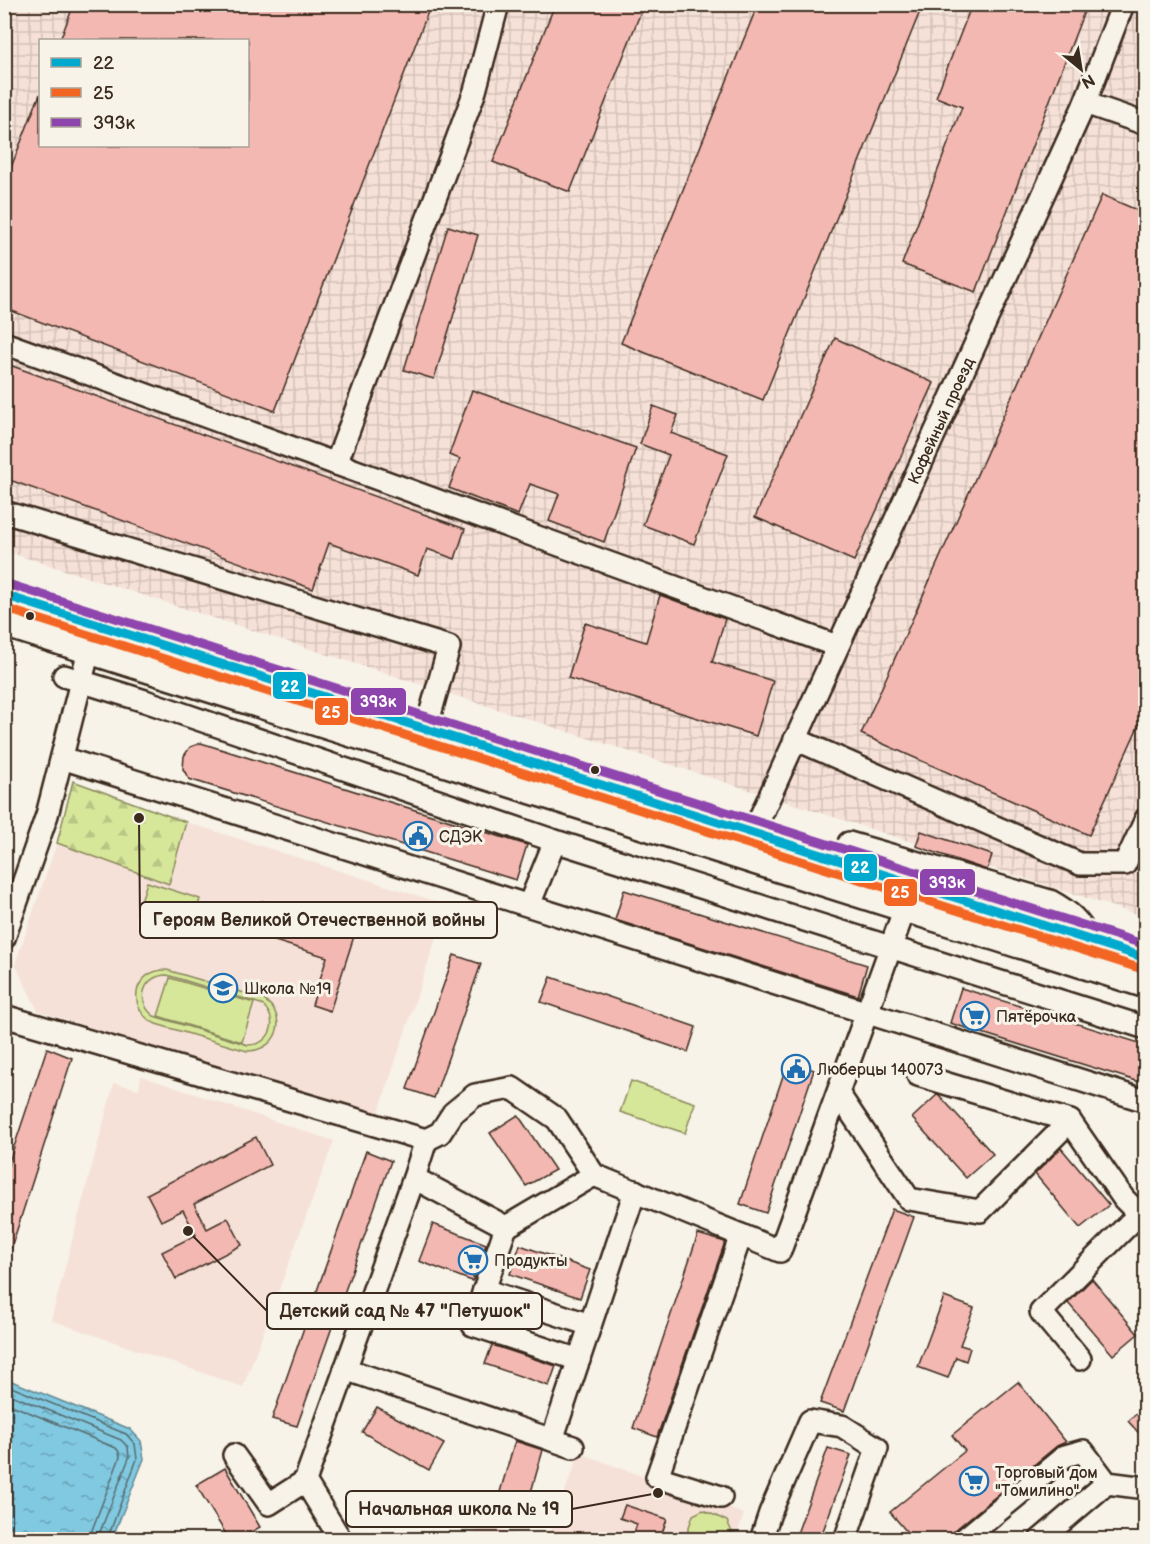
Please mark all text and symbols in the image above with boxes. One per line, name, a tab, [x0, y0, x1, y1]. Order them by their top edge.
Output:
legend	[39, 39, 249, 147]
north arrow	[1051, 39, 1111, 99]
text: 22	[93, 53, 115, 74]
text: N	[1078, 69, 1098, 92]
text: 25	[93, 83, 114, 104]
text: 393к	[93, 113, 136, 134]
street label: Кофейный проезд	[905, 355, 979, 488]
unlabelled marker	[24, 610, 36, 622]
line badge: 22	[272, 671, 307, 700]
text: 22	[280, 678, 300, 697]
line badge: 393к	[350, 687, 407, 716]
text: 393к	[360, 693, 397, 712]
line badge: 25	[314, 697, 349, 726]
text: 25	[322, 704, 340, 723]
unlabelled marker	[589, 764, 601, 776]
public building icon: СДЭК	[402, 820, 434, 852]
place label: СДЭК	[439, 828, 483, 847]
line badge: 22	[843, 853, 878, 882]
text: 22	[850, 859, 870, 878]
line badge: 393к	[919, 868, 976, 896]
text: 393к	[929, 874, 966, 893]
line badge: 25	[883, 878, 918, 907]
text: 25	[891, 884, 909, 903]
callout: Героям Великой Отечественной войны	[140, 902, 497, 938]
text: Героям Великой Отечественной войны	[153, 910, 485, 931]
school or university icon: Школа №19	[207, 972, 239, 1004]
place label: Школа №19	[244, 980, 331, 999]
supermarket icon: Пятёрочка	[959, 1000, 991, 1032]
place label: Пятёрочка	[996, 1008, 1077, 1027]
public building icon: Люберцы 140073	[780, 1053, 812, 1085]
place label: Люберцы 140073	[816, 1061, 944, 1080]
supermarket icon: Продукты	[457, 1244, 489, 1276]
place label: Продукты	[494, 1252, 567, 1271]
callout: Детский сад № 47 "Петушок"	[267, 1293, 542, 1329]
text: Детский сад № 47 "Петушок"	[279, 1301, 531, 1322]
place label: Торговый дом "Томилино"	[995, 1464, 1098, 1501]
supermarket icon: Торговый дом "Томилино"	[958, 1465, 990, 1497]
callout: Начальная школа № 19	[346, 1491, 572, 1527]
text: Начальная школа № 19	[358, 1499, 560, 1520]

